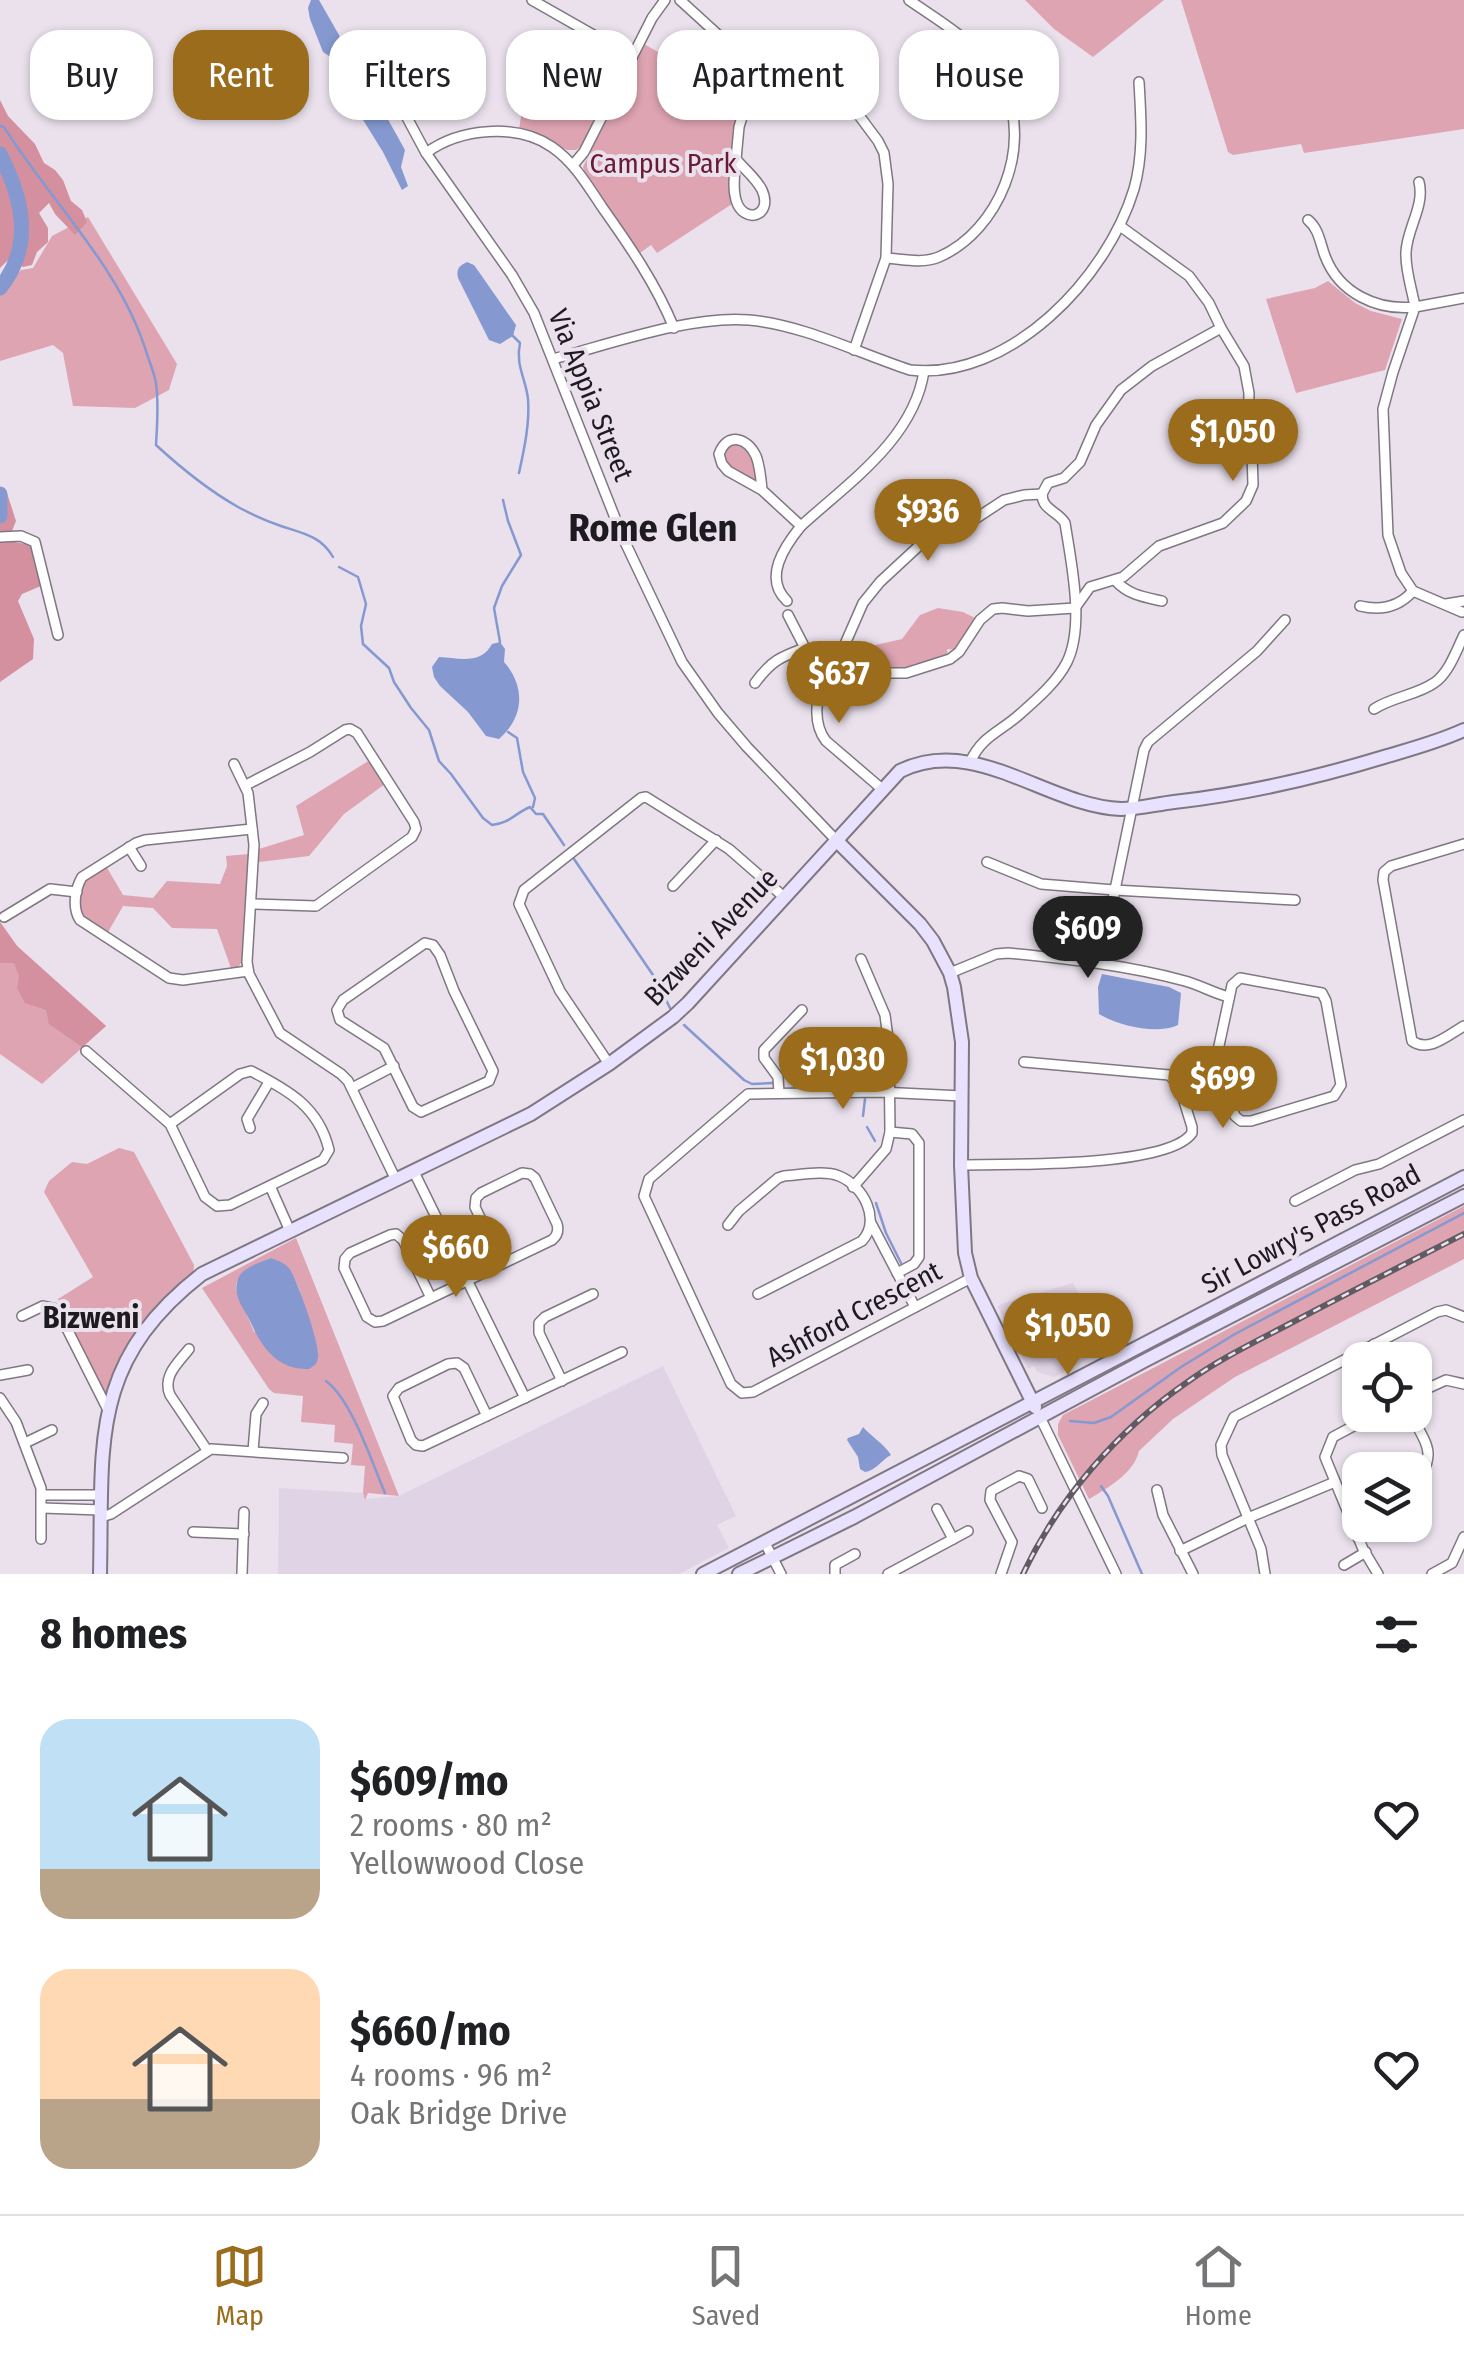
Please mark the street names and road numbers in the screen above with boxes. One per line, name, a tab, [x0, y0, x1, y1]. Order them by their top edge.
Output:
street label: Via Appia Street	[542, 304, 641, 486]
street label: Bizweni Avenue	[637, 861, 785, 1013]
street label: Sir Lowry's Pass Road	[1196, 1157, 1426, 1301]
street label: Ashford Crescent	[761, 1254, 948, 1374]

